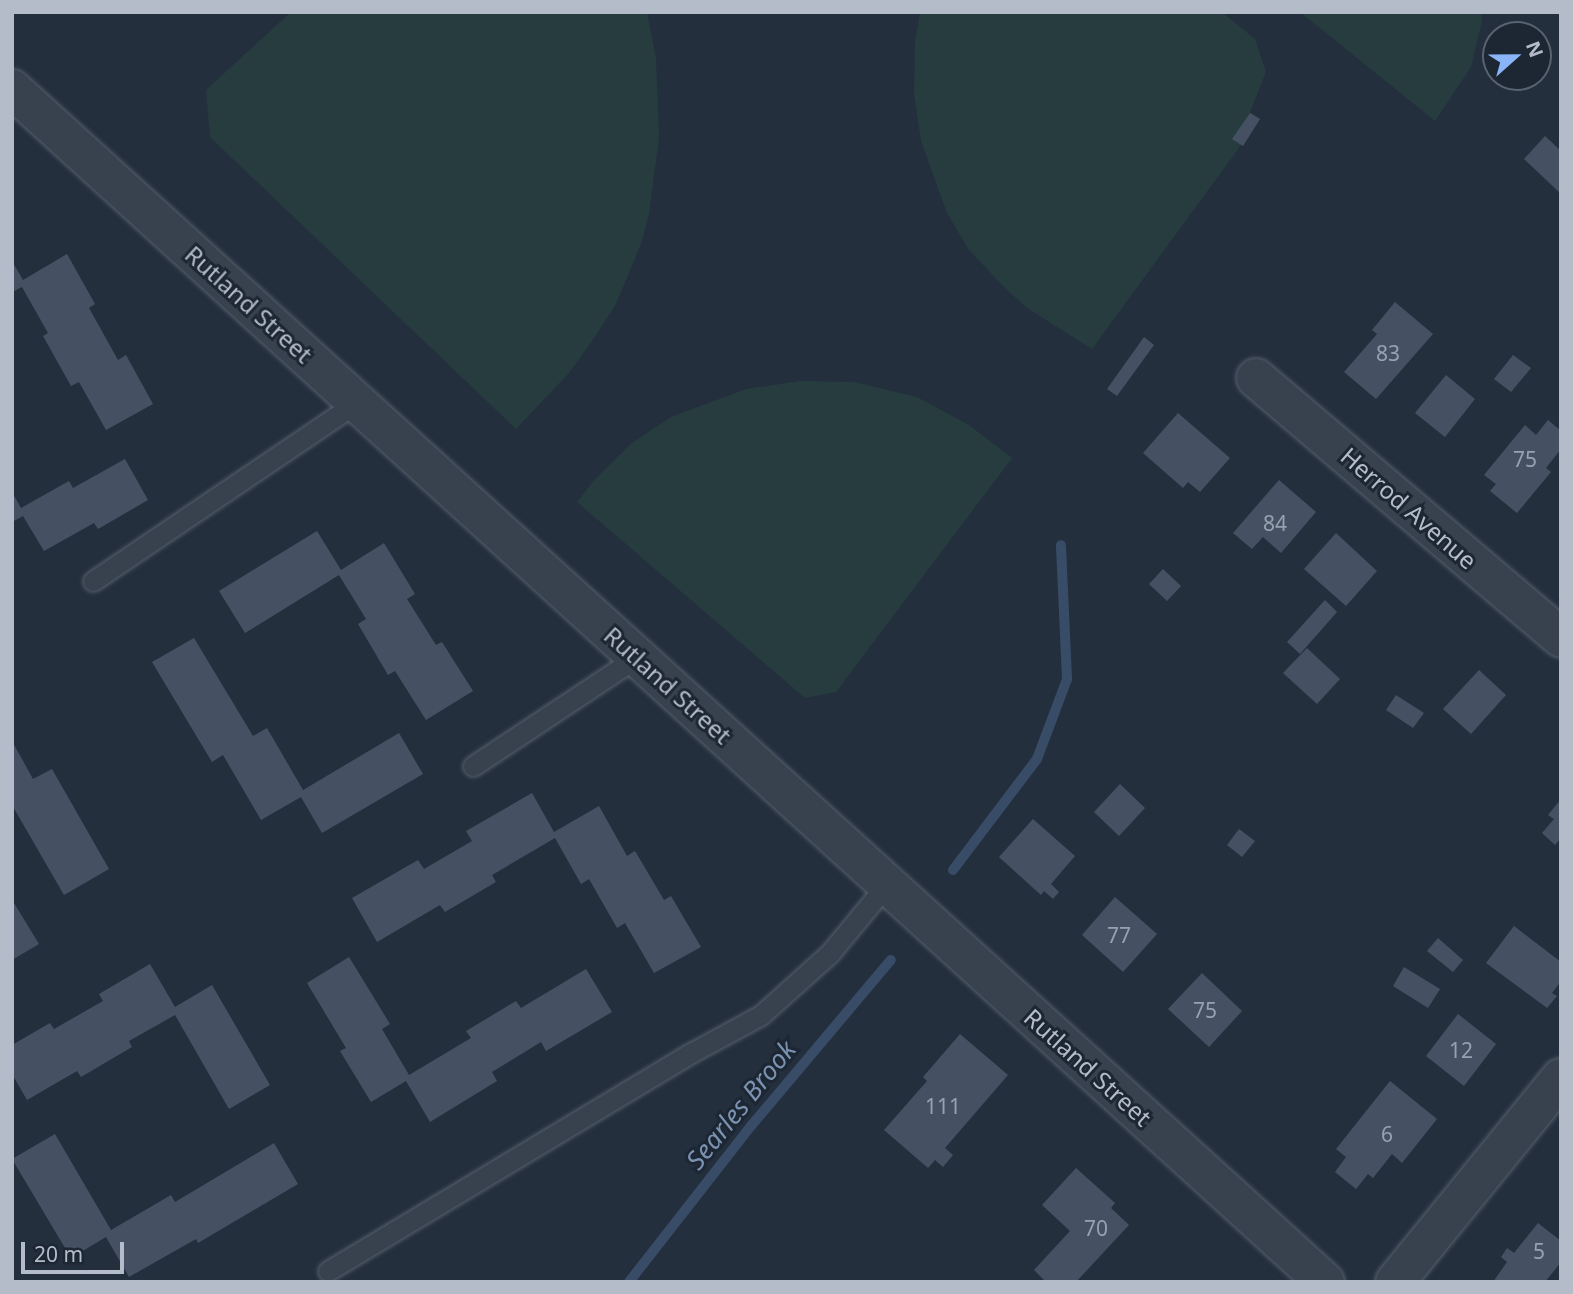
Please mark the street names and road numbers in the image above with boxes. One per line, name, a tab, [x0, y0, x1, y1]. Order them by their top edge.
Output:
street label: Rutland Street	[180, 239, 318, 369]
street label: Herrod Avenue	[1335, 441, 1483, 575]
street label: Rutland Street	[599, 620, 737, 750]
street label: Rutland Street	[1019, 1002, 1157, 1132]

